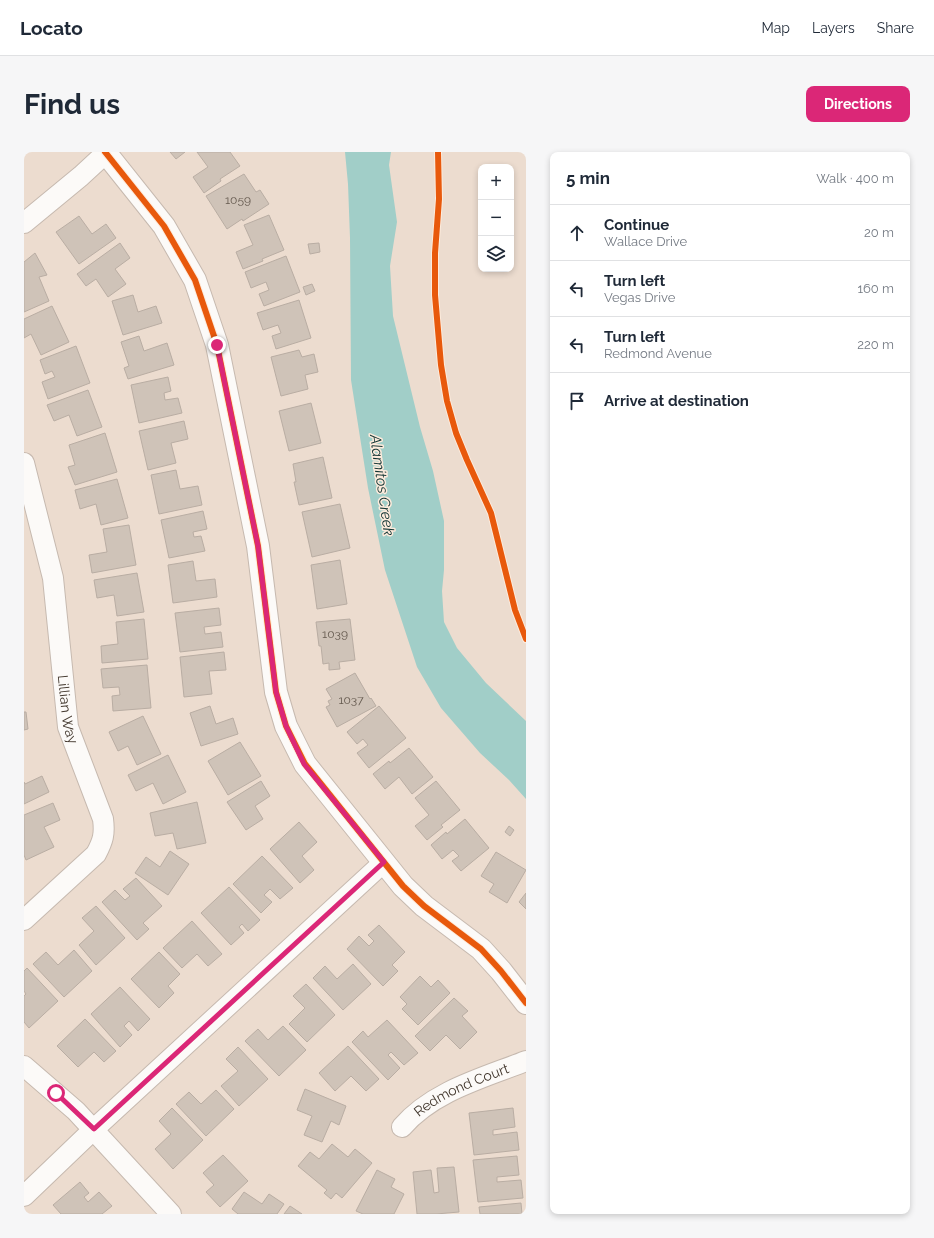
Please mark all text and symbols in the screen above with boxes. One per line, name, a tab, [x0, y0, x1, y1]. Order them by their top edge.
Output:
text: Locato	[20, 17, 83, 39]
text: Map	[762, 20, 790, 36]
text: Layers	[812, 20, 855, 36]
text: Share	[877, 20, 914, 36]
button: Directions	[806, 86, 910, 122]
text: Find us	[24, 88, 120, 121]
map controls	[478, 164, 514, 272]
button: +	[478, 164, 514, 200]
text: 5 min	[566, 168, 610, 188]
text: Walk · 400 m	[816, 171, 894, 186]
house number: 1059	[225, 193, 251, 207]
button: −	[478, 200, 514, 236]
text: Continue	[604, 216, 669, 234]
icon: ahead	[566, 222, 588, 244]
text: 20 m	[864, 225, 894, 240]
text: Wallace Drive	[604, 234, 687, 249]
button: layers	[478, 236, 514, 272]
text: Turn left	[604, 272, 665, 290]
icon: left	[566, 278, 588, 300]
text: 160 m	[857, 281, 894, 296]
text: Vegas Drive	[604, 290, 675, 305]
text: Turn left	[604, 328, 665, 346]
icon: left	[566, 334, 588, 356]
route end	[208, 336, 226, 354]
text: 220 m	[857, 337, 894, 352]
text: Redmond Avenue	[604, 346, 712, 361]
icon: arrive	[566, 390, 588, 412]
text: Arrive at destination	[604, 392, 749, 410]
water label: Alamitos Creek	[366, 432, 398, 537]
house number: 1039	[322, 627, 348, 641]
street label: Lillian Way	[55, 674, 82, 747]
house number: 1037	[338, 693, 364, 707]
street label: Redmond Court	[411, 1060, 511, 1120]
route start	[47, 1084, 65, 1102]

